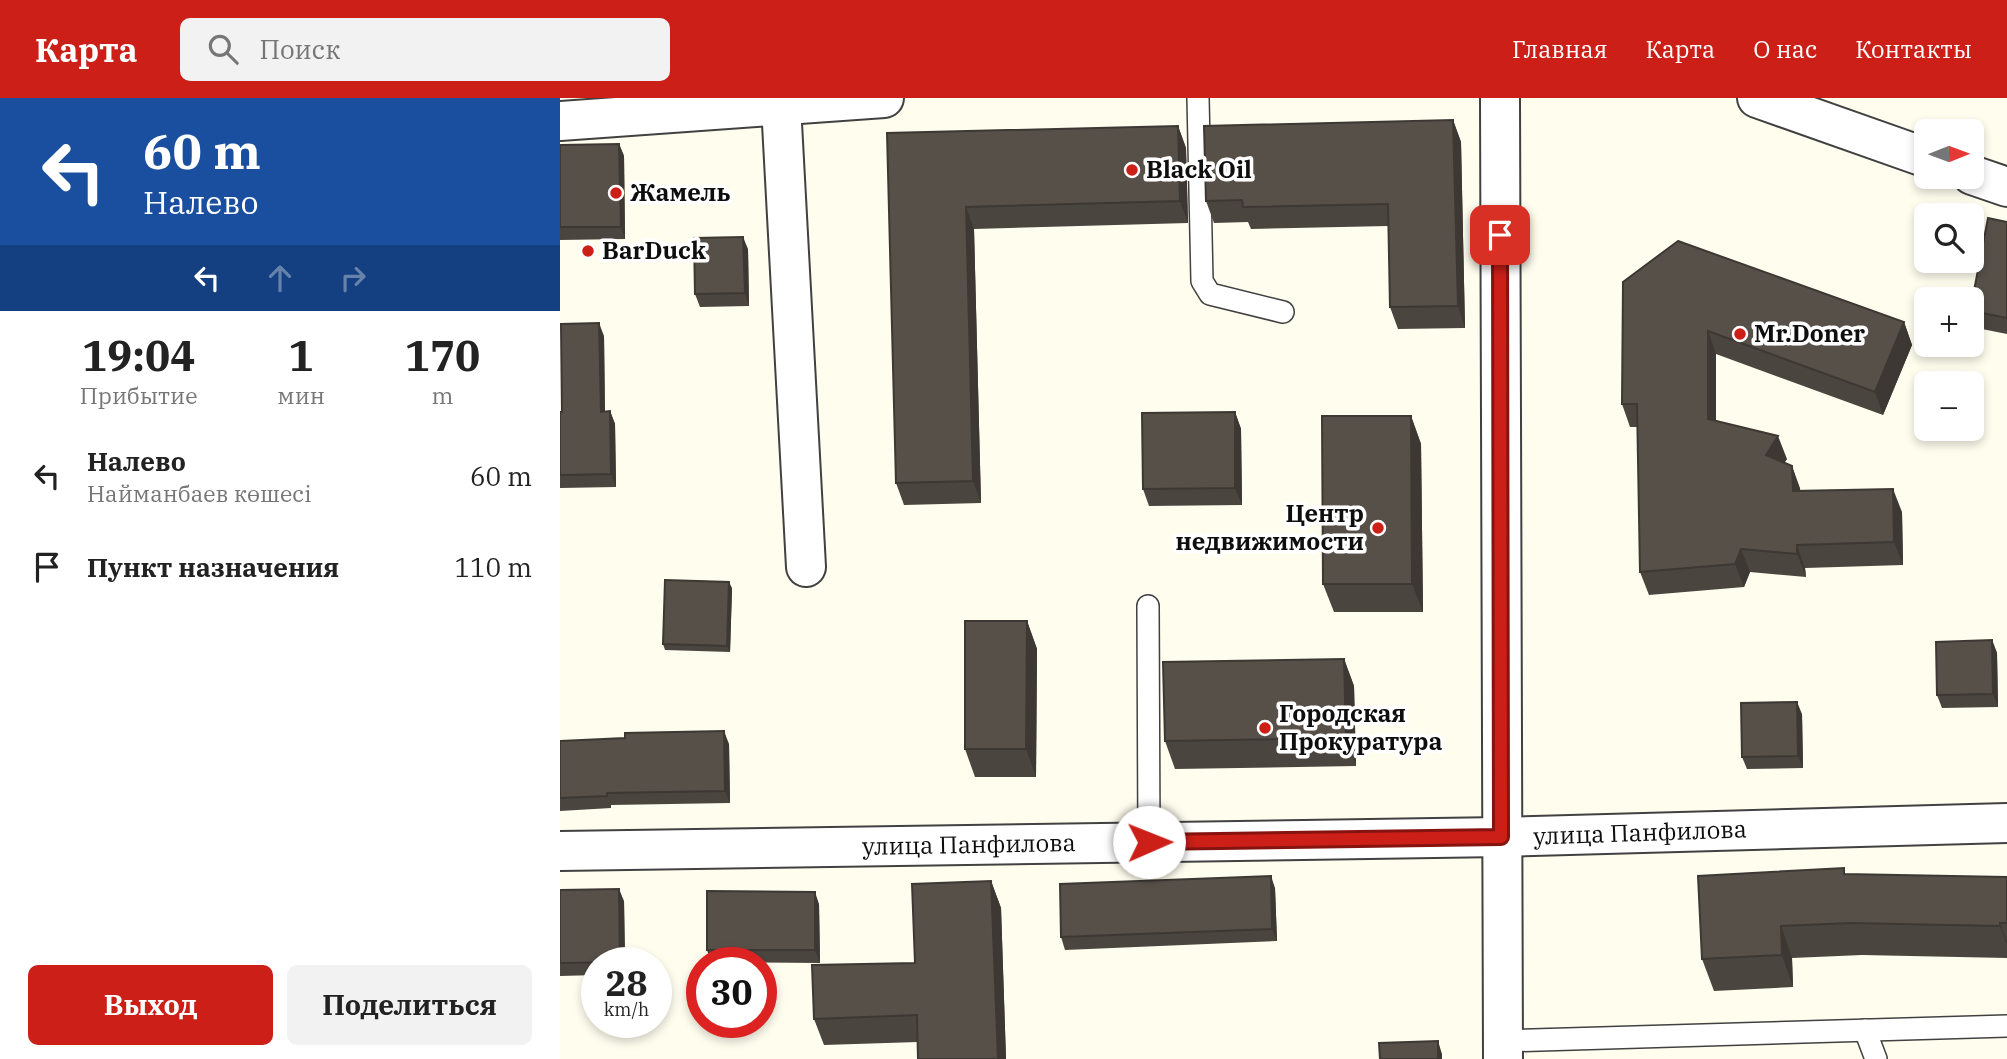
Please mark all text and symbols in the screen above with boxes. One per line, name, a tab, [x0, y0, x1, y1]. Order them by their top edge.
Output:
search box	[180, 18, 670, 81]
text: Карта	[35, 28, 138, 71]
icon: search	[204, 30, 242, 68]
text: Поиск	[260, 32, 340, 66]
text: Главная	[1512, 33, 1608, 65]
text: Карта	[1646, 33, 1715, 65]
text: О нас	[1753, 33, 1817, 65]
text: Контакты	[1855, 33, 1972, 65]
text: 60 m	[143, 119, 261, 182]
north arrow	[1914, 119, 1984, 189]
map controls	[1914, 119, 1984, 441]
icon: left	[28, 126, 119, 217]
place label: Black Oil	[1146, 153, 1252, 185]
marker: Black Oil	[1124, 162, 1140, 178]
place label: Жамель	[630, 176, 730, 208]
text: Налево	[143, 181, 259, 223]
marker: Жамель	[608, 185, 624, 201]
button: search	[1914, 203, 1984, 273]
pin	[1470, 205, 1530, 265]
icon: arrive	[1481, 216, 1519, 254]
place label: BarDuck	[602, 234, 706, 266]
marker: BarDuck	[580, 243, 596, 259]
icon: left	[188, 259, 226, 297]
icon: ahead	[261, 259, 299, 297]
icon: right	[334, 259, 372, 297]
button: +	[1914, 287, 1984, 357]
place label: Mr.Doner	[1754, 317, 1865, 349]
marker: Mr.Doner	[1732, 326, 1748, 342]
text: 19:04	[82, 328, 195, 383]
text: 1	[289, 328, 314, 383]
text: 170	[405, 328, 480, 383]
button: −	[1914, 371, 1984, 441]
text: Прибытие	[80, 380, 198, 410]
text: мин	[277, 380, 325, 410]
text: m	[432, 380, 453, 410]
text: Налево	[87, 444, 186, 478]
icon: left	[28, 457, 66, 495]
text: 60 m	[470, 459, 532, 493]
text: Найманбаев көшесі	[87, 478, 311, 508]
place label: Центр недвижимости	[1175, 497, 1364, 557]
marker: Центр недвижимости	[1370, 520, 1386, 536]
icon: arrive	[28, 548, 66, 586]
text: Пункт назначения	[87, 550, 339, 584]
text: 110 m	[454, 550, 532, 584]
place label: Городская Прокуратура	[1279, 697, 1443, 757]
marker: Городская Прокуратура	[1257, 720, 1273, 736]
position arrow	[1112, 805, 1186, 879]
street label: улица Панфилова	[1533, 812, 1747, 852]
street label: улица Панфилова	[862, 826, 1076, 862]
speed limit sign: 30	[686, 947, 777, 1038]
text: 28	[605, 960, 648, 1006]
button: Выход	[28, 965, 273, 1045]
button: Поделиться	[287, 965, 532, 1045]
text: km/h	[604, 998, 649, 1021]

